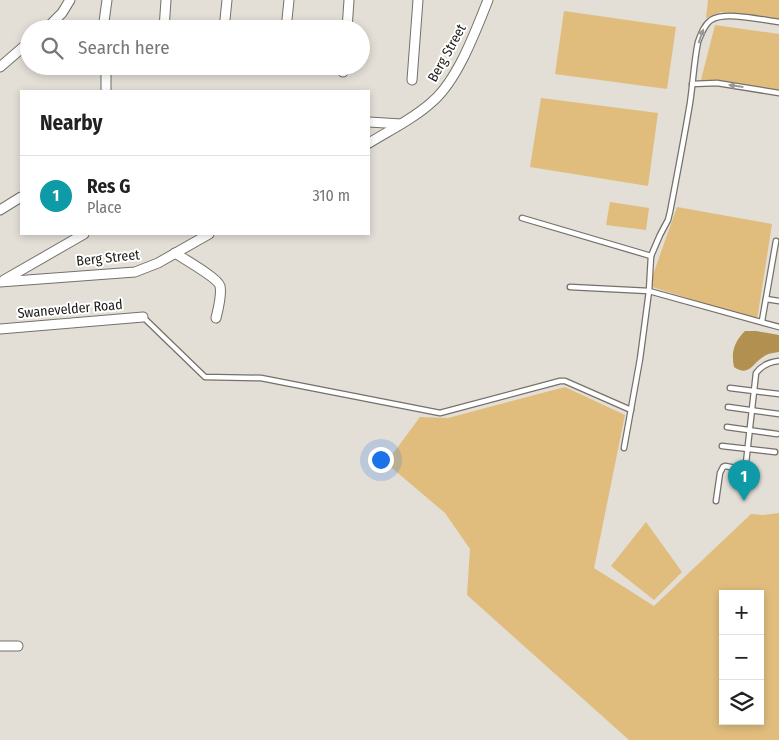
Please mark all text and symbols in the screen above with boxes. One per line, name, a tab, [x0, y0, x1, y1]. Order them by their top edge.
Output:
search box	[20, 20, 370, 75]
street label: Berg Street	[424, 21, 470, 85]
one-way arrow	[697, 28, 705, 43]
icon: search	[38, 34, 66, 62]
text: Search here	[78, 36, 170, 59]
one-way arrow	[727, 82, 743, 90]
text: Nearby	[40, 110, 102, 136]
text: Res G	[87, 175, 131, 198]
text: 1	[53, 186, 59, 205]
text: 310 m	[313, 186, 350, 205]
text: Place	[87, 198, 122, 217]
street label: Berg Street	[76, 246, 141, 270]
street label: Swanevelder Road	[17, 296, 123, 322]
your location	[368, 447, 394, 473]
pin: 1	[728, 460, 760, 501]
map controls	[719, 590, 764, 725]
button: +	[719, 590, 764, 635]
button: −	[719, 635, 764, 680]
button: layers	[719, 680, 764, 725]

